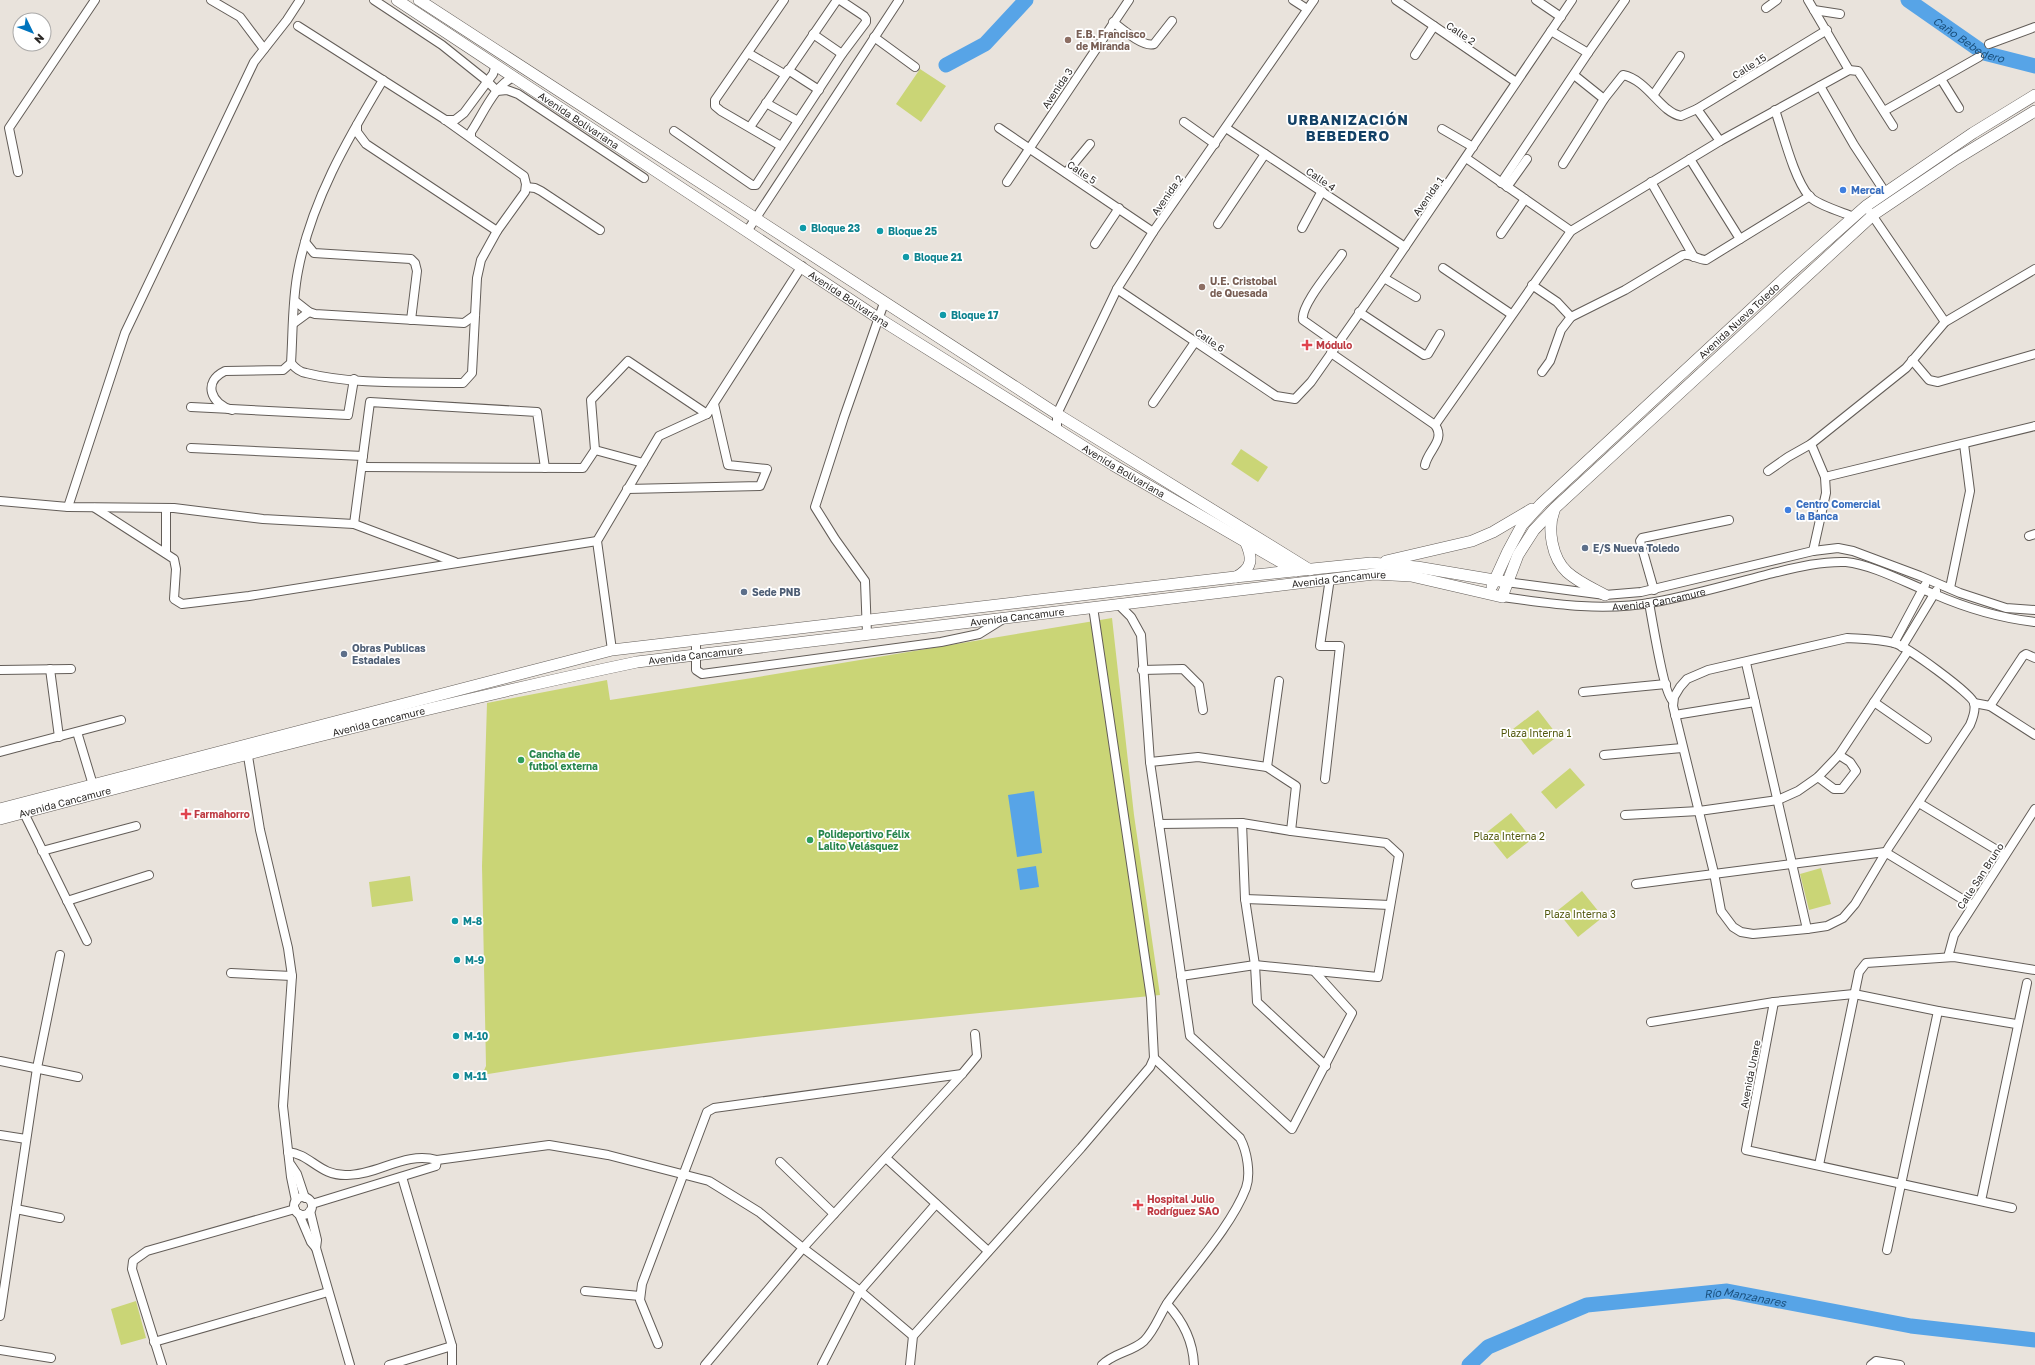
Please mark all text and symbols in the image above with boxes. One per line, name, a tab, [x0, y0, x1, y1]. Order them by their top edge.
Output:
north arrow	[12, 12, 52, 52]
water label: Caño Bebedero	[1931, 13, 2007, 65]
street label: Calle 2	[1444, 19, 1478, 47]
place label: E.B. Francisco de Miranda	[1076, 28, 1146, 52]
text: N	[32, 32, 47, 47]
marker: E.B. Francisco de Miranda	[1063, 35, 1073, 45]
street label: Calle 15	[1730, 51, 1768, 81]
street label: Avenida 3	[1039, 65, 1075, 111]
street label: Avenida Bolivariana	[536, 89, 621, 151]
district label: URBANIZACIÓN BEBEDERO	[1287, 111, 1409, 144]
street label: Calle 5	[1065, 158, 1099, 186]
street label: Calle 4	[1304, 165, 1338, 193]
street label: Avenida 2	[1149, 172, 1185, 217]
street label: Avenida 1	[1410, 174, 1446, 218]
place label: Mercal	[1851, 184, 1885, 196]
marker: Mercal	[1838, 185, 1848, 195]
place label: Bloque 23	[811, 222, 860, 234]
marker: Bloque 23	[798, 223, 808, 233]
place label: Bloque 25	[888, 225, 937, 237]
marker: Bloque 25	[875, 226, 885, 236]
place label: Bloque 21	[914, 251, 962, 263]
marker: Bloque 21	[901, 252, 911, 262]
street label: Avenida Bolivariana	[807, 268, 892, 330]
place label: U.E. Cristobal de Quesada	[1210, 275, 1277, 299]
street label: Avenida Nueva Toledo	[1696, 280, 1782, 361]
marker: U.E. Cristobal de Quesada	[1197, 282, 1207, 292]
place label: Bloque 17	[951, 309, 999, 321]
marker: Bloque 17	[938, 310, 948, 320]
street label: Calle 6	[1193, 326, 1227, 354]
marker: Módulo	[1301, 339, 1313, 351]
place label: Módulo	[1316, 339, 1352, 351]
street label: Avenida Bolivariana	[1080, 441, 1167, 500]
place label: Centro Comercial la Banca	[1796, 498, 1881, 522]
marker: Centro Comercial la Banca	[1783, 505, 1793, 515]
place label: E/S Nueva Toledo	[1593, 542, 1680, 554]
marker: E/S Nueva Toledo	[1580, 543, 1590, 553]
street label: Avenida Cancamure	[1291, 568, 1387, 590]
street label: Avenida Cancamure	[1612, 585, 1707, 613]
place label: Sede PNB	[752, 586, 801, 598]
marker: Sede PNB	[739, 587, 749, 597]
street label: Avenida Cancamure	[969, 605, 1065, 628]
place label: Obras Publicas Estadales	[352, 642, 426, 666]
street label: Avenida Cancamure	[648, 643, 743, 667]
marker: Obras Publicas Estadales	[339, 649, 349, 659]
street label: Avenida Cancamure	[331, 704, 426, 738]
park label: Plaza Interna 1	[1501, 727, 1571, 739]
place label: Cancha de futbol externa	[529, 748, 598, 772]
marker: Cancha de futbol externa	[516, 755, 526, 765]
street label: Avenida Cancamure	[17, 784, 112, 820]
place label: Farmahorro	[194, 808, 250, 820]
marker: Farmahorro	[181, 809, 191, 819]
place label: Polideportivo Félix Lalito Velásquez	[818, 828, 910, 852]
park label: Plaza Interna 2	[1473, 830, 1545, 842]
marker: Polideportivo Félix Lalito Velásquez	[805, 835, 815, 845]
street label: Calle San Bruno	[1954, 841, 2006, 911]
park label: Plaza Interna 3	[1544, 908, 1616, 920]
place label: M-8	[463, 915, 482, 927]
marker: M-8	[450, 916, 460, 926]
place label: M-9	[465, 954, 484, 966]
marker: M-9	[452, 955, 462, 965]
place label: M-10	[464, 1030, 489, 1042]
marker: M-10	[451, 1031, 461, 1041]
street label: Avenida Unare	[1738, 1039, 1763, 1109]
place label: M-11	[464, 1070, 487, 1082]
marker: M-11	[451, 1071, 461, 1081]
place label: Hospital Julio Rodríguez SAO	[1147, 1193, 1220, 1217]
marker: Hospital Julio Rodríguez SAO	[1132, 1199, 1144, 1211]
water label: Río Manzanares	[1703, 1284, 1789, 1309]

